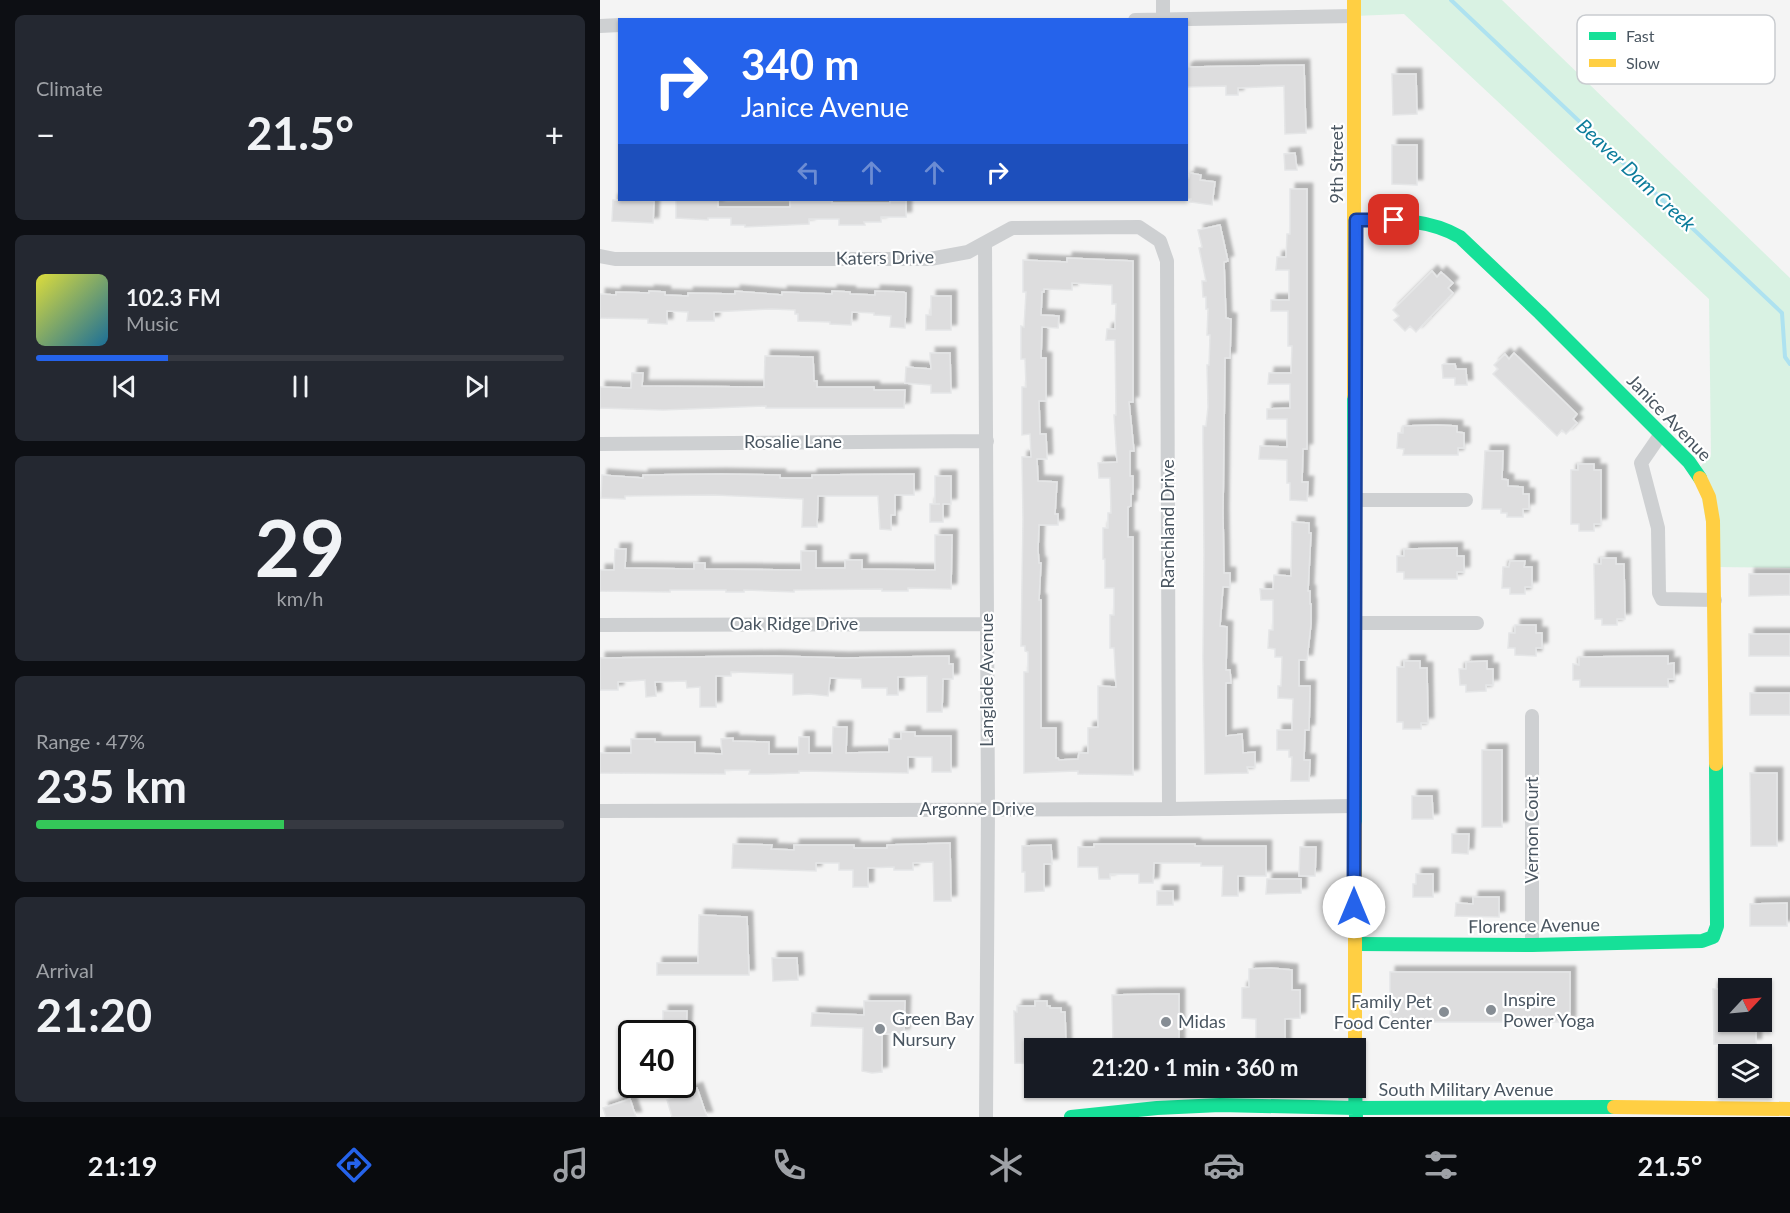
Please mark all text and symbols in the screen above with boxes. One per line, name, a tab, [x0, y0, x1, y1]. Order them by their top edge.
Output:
legend	[1577, 15, 1775, 84]
text: Fast	[1626, 26, 1655, 45]
text: 340 m	[741, 39, 859, 89]
icon: right	[642, 42, 720, 120]
text: Slow	[1626, 53, 1660, 72]
text: Climate	[36, 76, 103, 100]
text: Janice Avenue	[741, 90, 909, 123]
text: 21.5°	[246, 106, 354, 160]
water label: Beaver Dam Creek	[1572, 113, 1701, 236]
text: −	[36, 114, 55, 154]
text: +	[545, 114, 564, 154]
street label: 9th Street	[1325, 124, 1347, 203]
icon: left	[792, 156, 825, 189]
icon: ahead	[855, 156, 888, 189]
icon: ahead	[918, 156, 951, 189]
icon: right	[981, 156, 1014, 189]
pin	[1368, 194, 1419, 245]
icon: arrive	[1377, 203, 1410, 236]
street label: Katers Drive	[836, 245, 934, 269]
text: 102.3 FM	[126, 284, 221, 311]
text: Music	[126, 311, 179, 335]
street label: Janice Avenue	[1623, 369, 1717, 465]
icon: previous	[108, 370, 141, 403]
icon: pause	[284, 370, 317, 403]
icon: next	[460, 370, 493, 403]
street label: Rosalie Lane	[744, 430, 842, 452]
street label: Ranchland Drive	[1156, 459, 1178, 589]
text: 29	[255, 500, 345, 594]
text: km/h	[277, 586, 323, 610]
street label: Oak Ridge Drive	[730, 612, 858, 634]
street label: Langlade Avenue	[975, 613, 997, 747]
text: Range · 47%	[36, 729, 145, 753]
text: 235 km	[36, 759, 187, 813]
street label: Vernon Court	[1520, 776, 1542, 883]
street label: Argonne Drive	[919, 797, 1035, 819]
position arrow	[1322, 875, 1386, 939]
street label: Florence Avenue	[1468, 913, 1600, 937]
text: Arrival	[36, 958, 94, 982]
north arrow	[1718, 978, 1772, 1032]
map controls	[1718, 978, 1772, 1098]
text: 21:20	[36, 988, 152, 1042]
place label: Inspire Power Yoga	[1503, 988, 1595, 1031]
place label: Family Pet Food Center	[1334, 990, 1433, 1033]
marker: Inspire Power Yoga	[1484, 1003, 1498, 1017]
marker: Family Pet Food Center	[1437, 1005, 1451, 1019]
place label: Green Bay Nursury	[892, 1007, 975, 1050]
place label: Midas	[1178, 1010, 1226, 1032]
marker: Midas	[1159, 1015, 1173, 1029]
speed limit sign: 40	[618, 1020, 696, 1098]
marker: Green Bay Nursury	[873, 1022, 887, 1036]
button: layers	[1718, 1044, 1772, 1098]
text: 21:20 · 1 min · 360 m	[1092, 1054, 1298, 1081]
street label: South Military Avenue	[1379, 1078, 1553, 1100]
icon: directions	[333, 1144, 375, 1186]
icon: music	[550, 1144, 592, 1186]
icon: phone	[768, 1144, 810, 1186]
icon: climate	[985, 1144, 1027, 1186]
icon: car	[1203, 1144, 1245, 1186]
icon: filters	[1420, 1144, 1462, 1186]
text: 21:19	[88, 1149, 157, 1182]
text: 21.5°	[1638, 1149, 1702, 1182]

